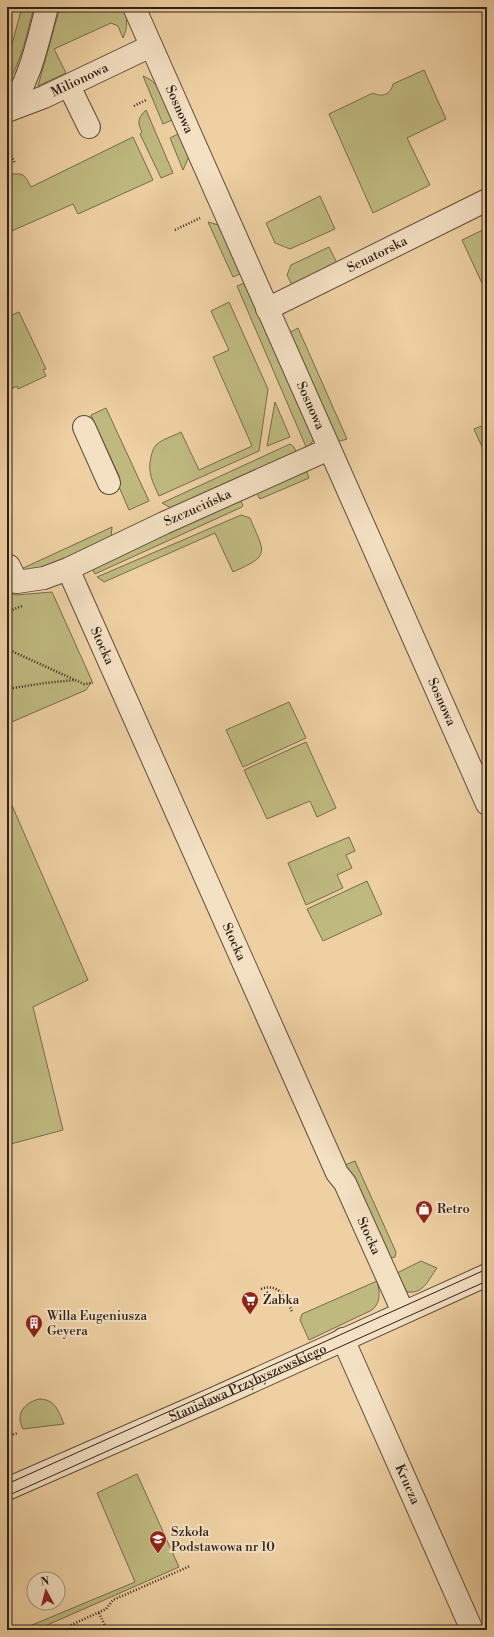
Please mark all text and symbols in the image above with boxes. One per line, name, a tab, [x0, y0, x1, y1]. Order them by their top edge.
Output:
street label: Milionowa	[48, 59, 111, 101]
street label: Sosnowa	[162, 83, 197, 136]
street label: Senatorska	[344, 233, 410, 276]
street label: Sosnowa	[293, 379, 328, 433]
street label: Szczucińska	[161, 486, 234, 530]
street label: Stocka	[87, 624, 118, 667]
street label: Sosnowa	[424, 675, 460, 729]
street label: Stocka	[219, 920, 250, 963]
shop icon: Retro	[414, 1199, 434, 1224]
place label: Retro	[437, 1201, 470, 1217]
street label: Stocka	[353, 1215, 384, 1258]
supermarket icon: Żabka	[240, 1290, 260, 1315]
place label: Żabka	[263, 1291, 300, 1308]
place label: Willa Eugeniusza Geyera	[46, 1308, 147, 1339]
building icon: Willa Eugeniusza Geyera	[24, 1313, 44, 1338]
street label: Stanisława Przybyszewskiego	[166, 1341, 329, 1425]
street label: Krucza	[392, 1462, 423, 1507]
place label: Szkoła Podstawowa nr 10	[171, 1524, 275, 1555]
school or university icon: Szkoła Podstawowa nr 10	[148, 1529, 168, 1554]
north arrow	[26, 1571, 66, 1611]
text: N	[40, 1575, 50, 1590]

